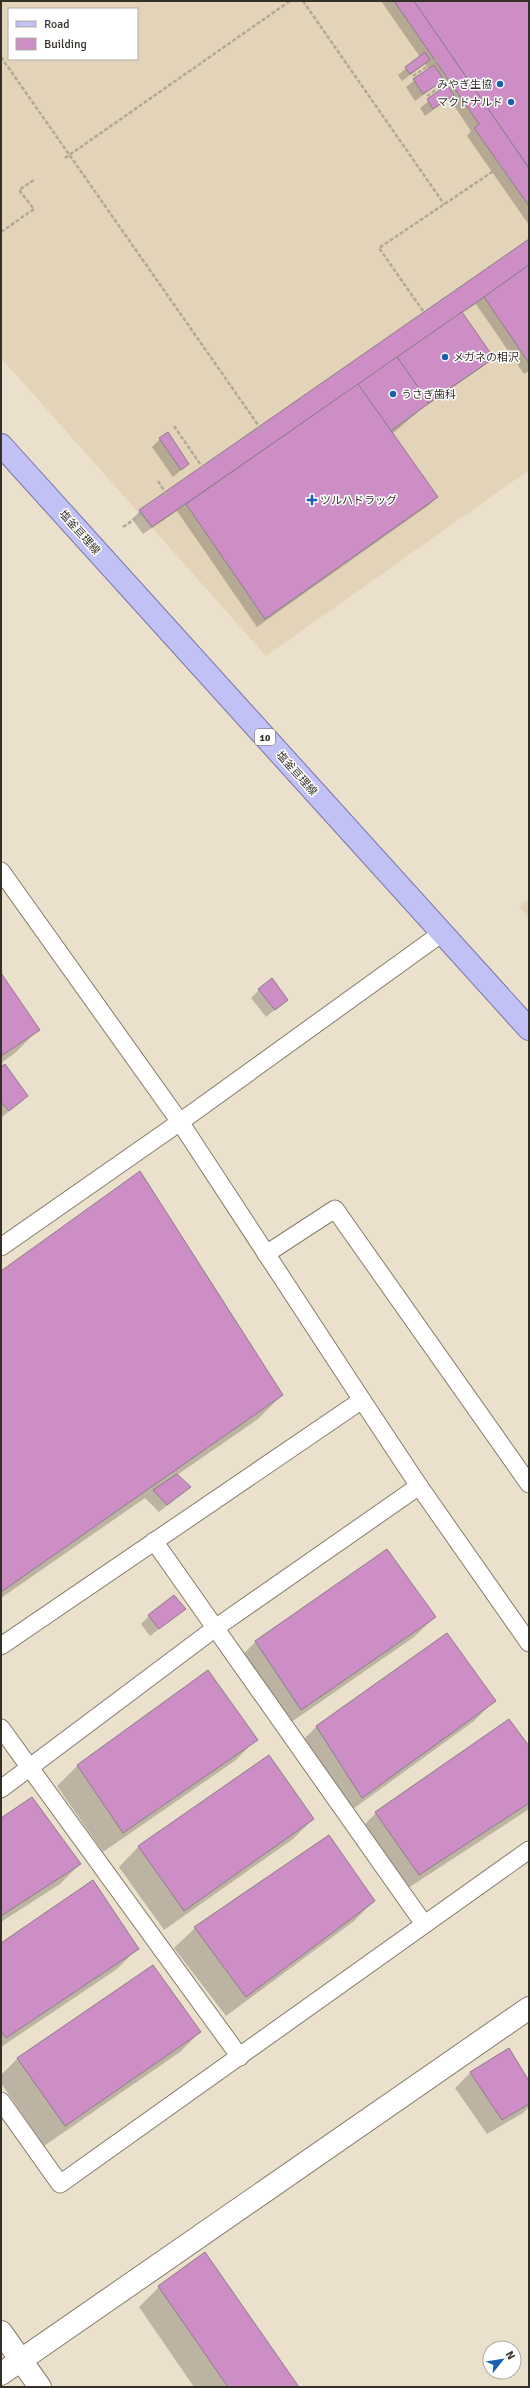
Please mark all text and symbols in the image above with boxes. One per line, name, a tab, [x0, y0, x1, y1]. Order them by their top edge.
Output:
legend	[8, 8, 138, 60]
text: Road	[44, 17, 70, 32]
text: Building	[44, 37, 87, 52]
place label: みやぎ生協	[437, 78, 492, 91]
marker: みやぎ生協	[495, 79, 505, 89]
place label: マクドナルド	[437, 96, 503, 109]
marker: マクドナルド	[506, 97, 516, 107]
place label: メガネの相沢	[453, 351, 519, 364]
marker: メガネの相沢	[440, 352, 450, 362]
place label: うさぎ歯科	[401, 388, 456, 401]
marker: うさぎ歯科	[388, 389, 398, 399]
place label: ツルハドラッグ	[320, 494, 397, 507]
marker: ツルハドラッグ	[307, 495, 317, 505]
street label: 塩釜亘理線	[56, 508, 103, 557]
road number: 10	[255, 729, 275, 745]
street label: 塩釜亘理線	[273, 749, 320, 798]
north arrow	[482, 2340, 522, 2380]
text: N	[503, 2349, 518, 2362]

